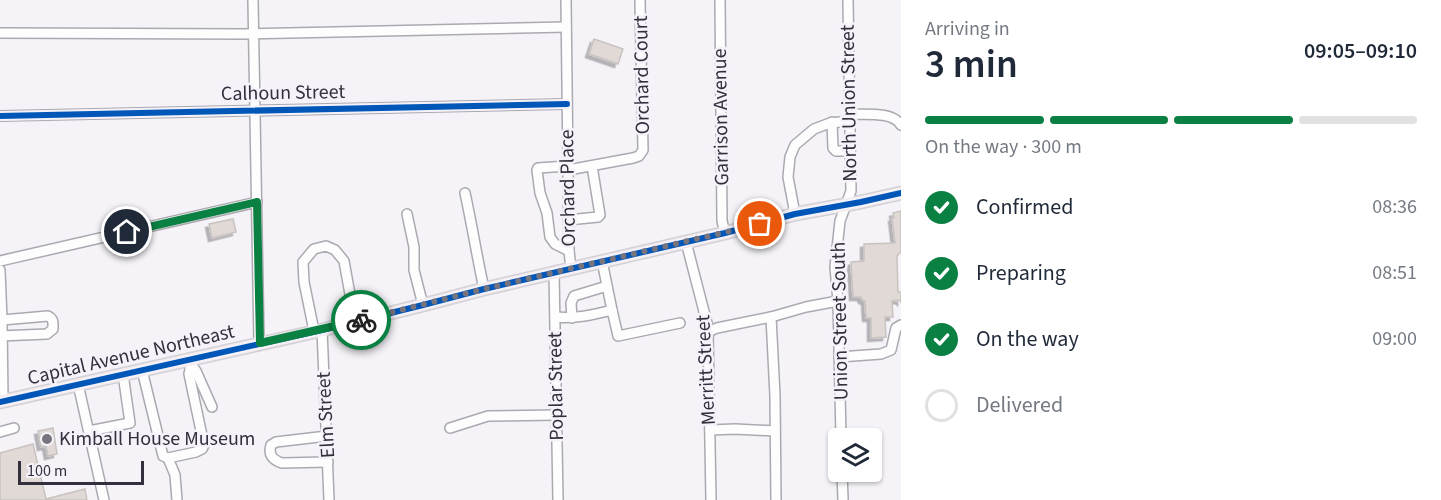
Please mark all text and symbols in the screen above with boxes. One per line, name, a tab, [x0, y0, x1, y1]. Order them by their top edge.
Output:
street label: Orchard Court	[627, 15, 657, 135]
text: Arriving in	[925, 15, 1010, 43]
street label: North Union Street	[834, 24, 864, 182]
text: 09:05–09:10	[1304, 35, 1417, 67]
text: 3 min	[925, 37, 1018, 93]
street label: Garrison Avenue	[706, 48, 736, 186]
street label: Calhoun Street	[221, 78, 346, 108]
street label: Orchard Place	[553, 129, 583, 247]
text: On the way · 300 m	[925, 133, 1082, 161]
icon: check	[925, 191, 958, 224]
text: Confirmed	[976, 191, 1073, 223]
text: 08:36	[1372, 193, 1417, 221]
pin	[734, 198, 785, 249]
pin	[101, 206, 152, 257]
icon: bag	[743, 207, 776, 240]
icon: home	[110, 215, 143, 248]
street label: Union Street South	[825, 241, 855, 401]
icon: check	[925, 257, 958, 290]
text: Preparing	[976, 257, 1066, 289]
text: 08:51	[1372, 259, 1417, 287]
courier	[331, 290, 391, 350]
icon: bike	[345, 304, 378, 337]
street label: Merritt Street	[689, 314, 723, 426]
street label: Capital Avenue Northeast	[25, 318, 237, 392]
icon: check	[925, 323, 958, 356]
text: On the way	[976, 323, 1079, 355]
text: 09:00	[1372, 325, 1417, 353]
street label: Poplar Street	[541, 331, 571, 441]
street label: Elm Street	[310, 371, 342, 459]
text: Delivered	[976, 389, 1063, 421]
place label: Kimball House Museum	[59, 425, 255, 453]
map controls	[828, 428, 882, 482]
button: layers	[828, 428, 882, 482]
marker: Kimball House Museum	[40, 432, 54, 446]
scale bar	[18, 458, 144, 486]
text: 100 m	[27, 460, 67, 482]

